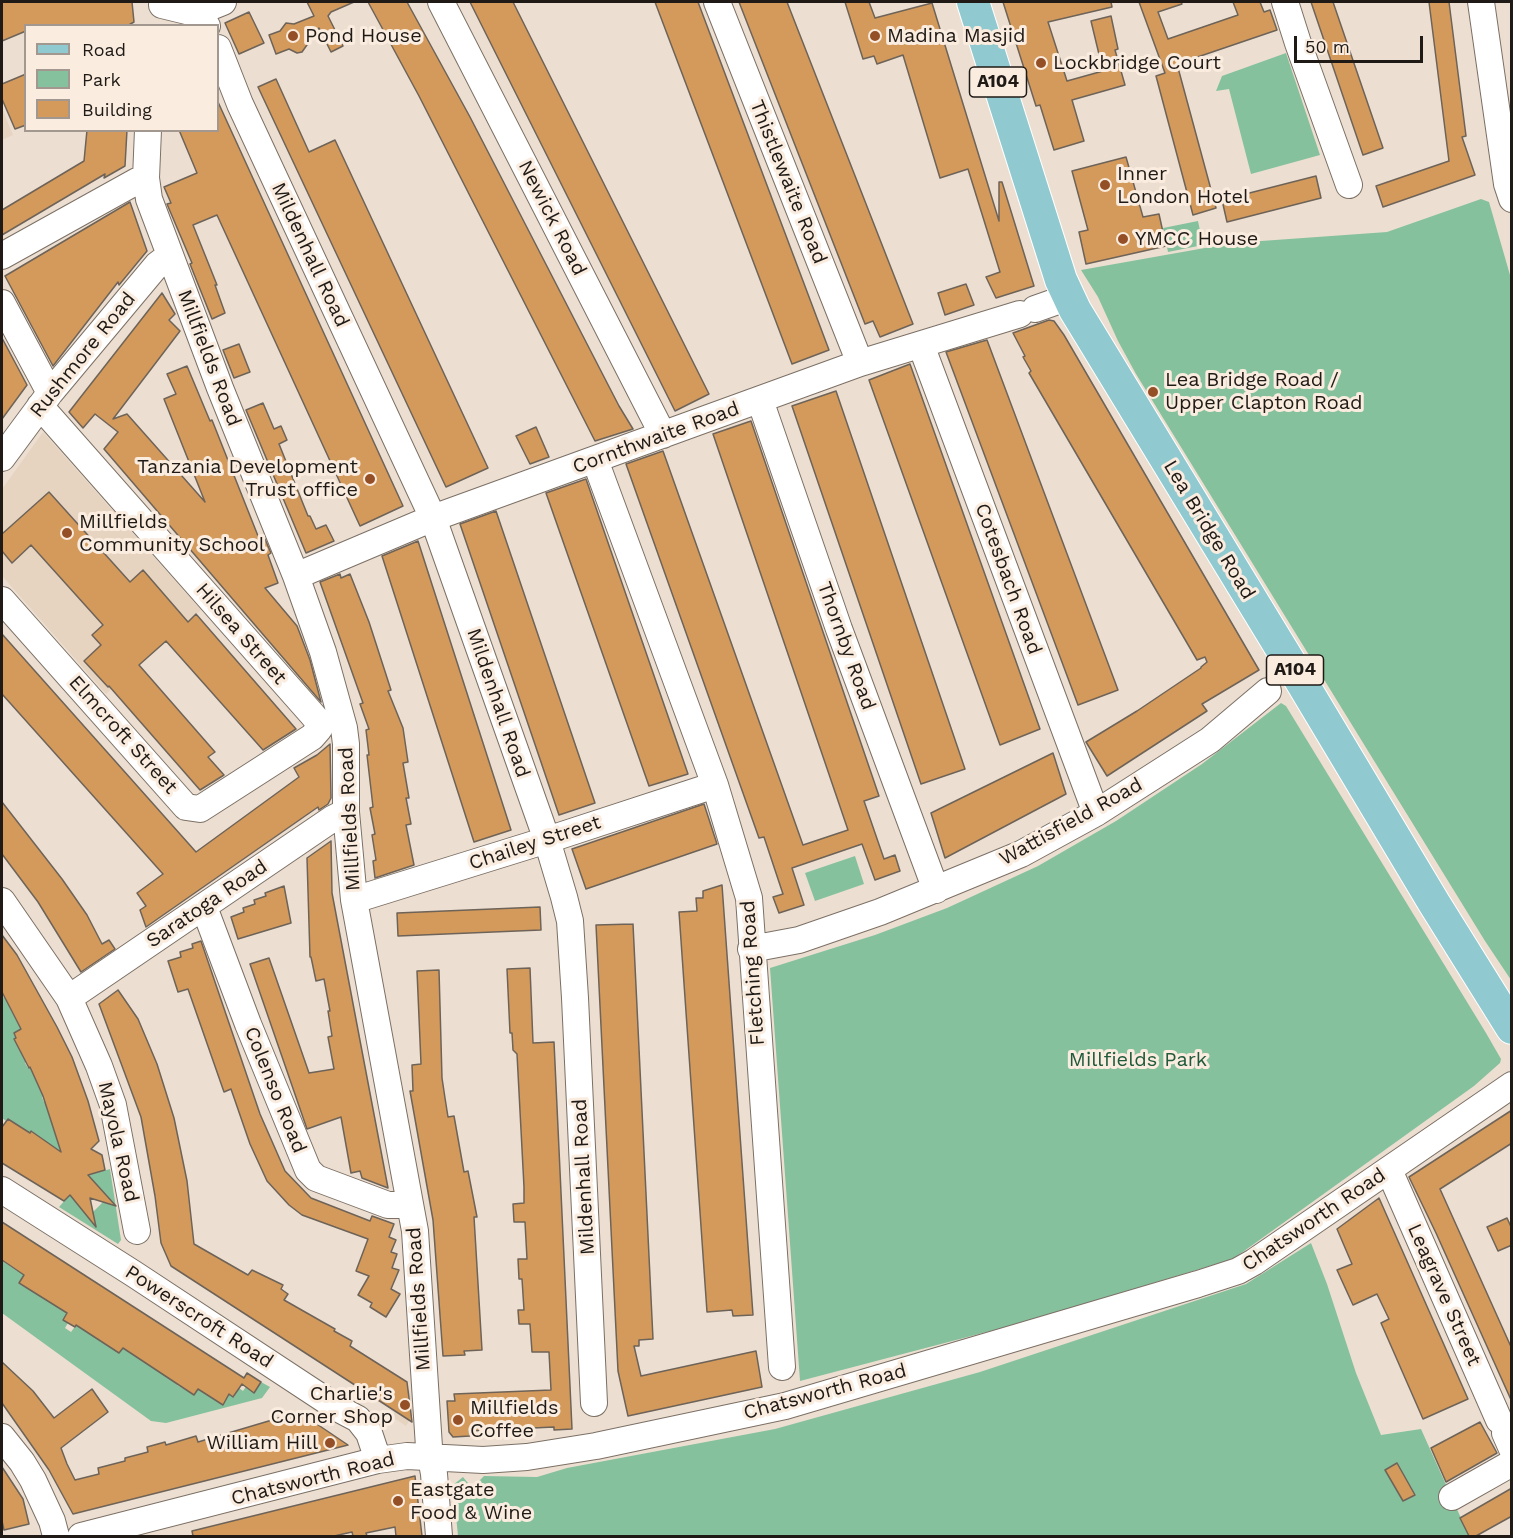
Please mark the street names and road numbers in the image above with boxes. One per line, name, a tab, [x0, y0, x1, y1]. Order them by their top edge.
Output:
road number: A104	[970, 67, 1026, 97]
street label: Thistlewaite Road	[744, 97, 832, 267]
street label: Newick Road	[513, 156, 591, 280]
street label: Mildenhall Road	[266, 179, 354, 331]
street label: Millfields Road	[172, 286, 246, 430]
street label: Rushmore Road	[25, 287, 141, 423]
street label: Cornthwaite Road	[569, 397, 743, 479]
street label: Lea Bridge Road	[1158, 456, 1260, 604]
street label: Cotesbach Road	[970, 500, 1046, 658]
street label: Hilsea Street	[190, 578, 292, 690]
street label: Thornby Road	[812, 579, 880, 713]
street label: Mildenhall Road	[461, 625, 535, 781]
road number: A104	[1266, 655, 1324, 685]
street label: Elmcroft Street	[64, 671, 182, 799]
street label: Millfields Road	[334, 746, 366, 892]
street label: Wattisfield Road	[995, 773, 1147, 871]
street label: Chailey Street	[466, 810, 604, 876]
street label: Saratoga Road	[142, 855, 272, 953]
street label: Fletching Road	[736, 900, 770, 1046]
street label: Colenso Road	[239, 1023, 311, 1157]
street label: Mayola Road	[92, 1079, 144, 1205]
street label: Mildenhall Road	[568, 1098, 600, 1256]
street label: Chatsworth Road	[1238, 1163, 1390, 1277]
street label: Leagrave Street	[1402, 1220, 1486, 1370]
street label: Millfields Road	[402, 1226, 436, 1372]
street label: Powerscroft Road	[120, 1260, 278, 1374]
street label: Chatsworth Road	[741, 1359, 909, 1425]
street label: Chatsworth Road	[229, 1447, 397, 1511]

